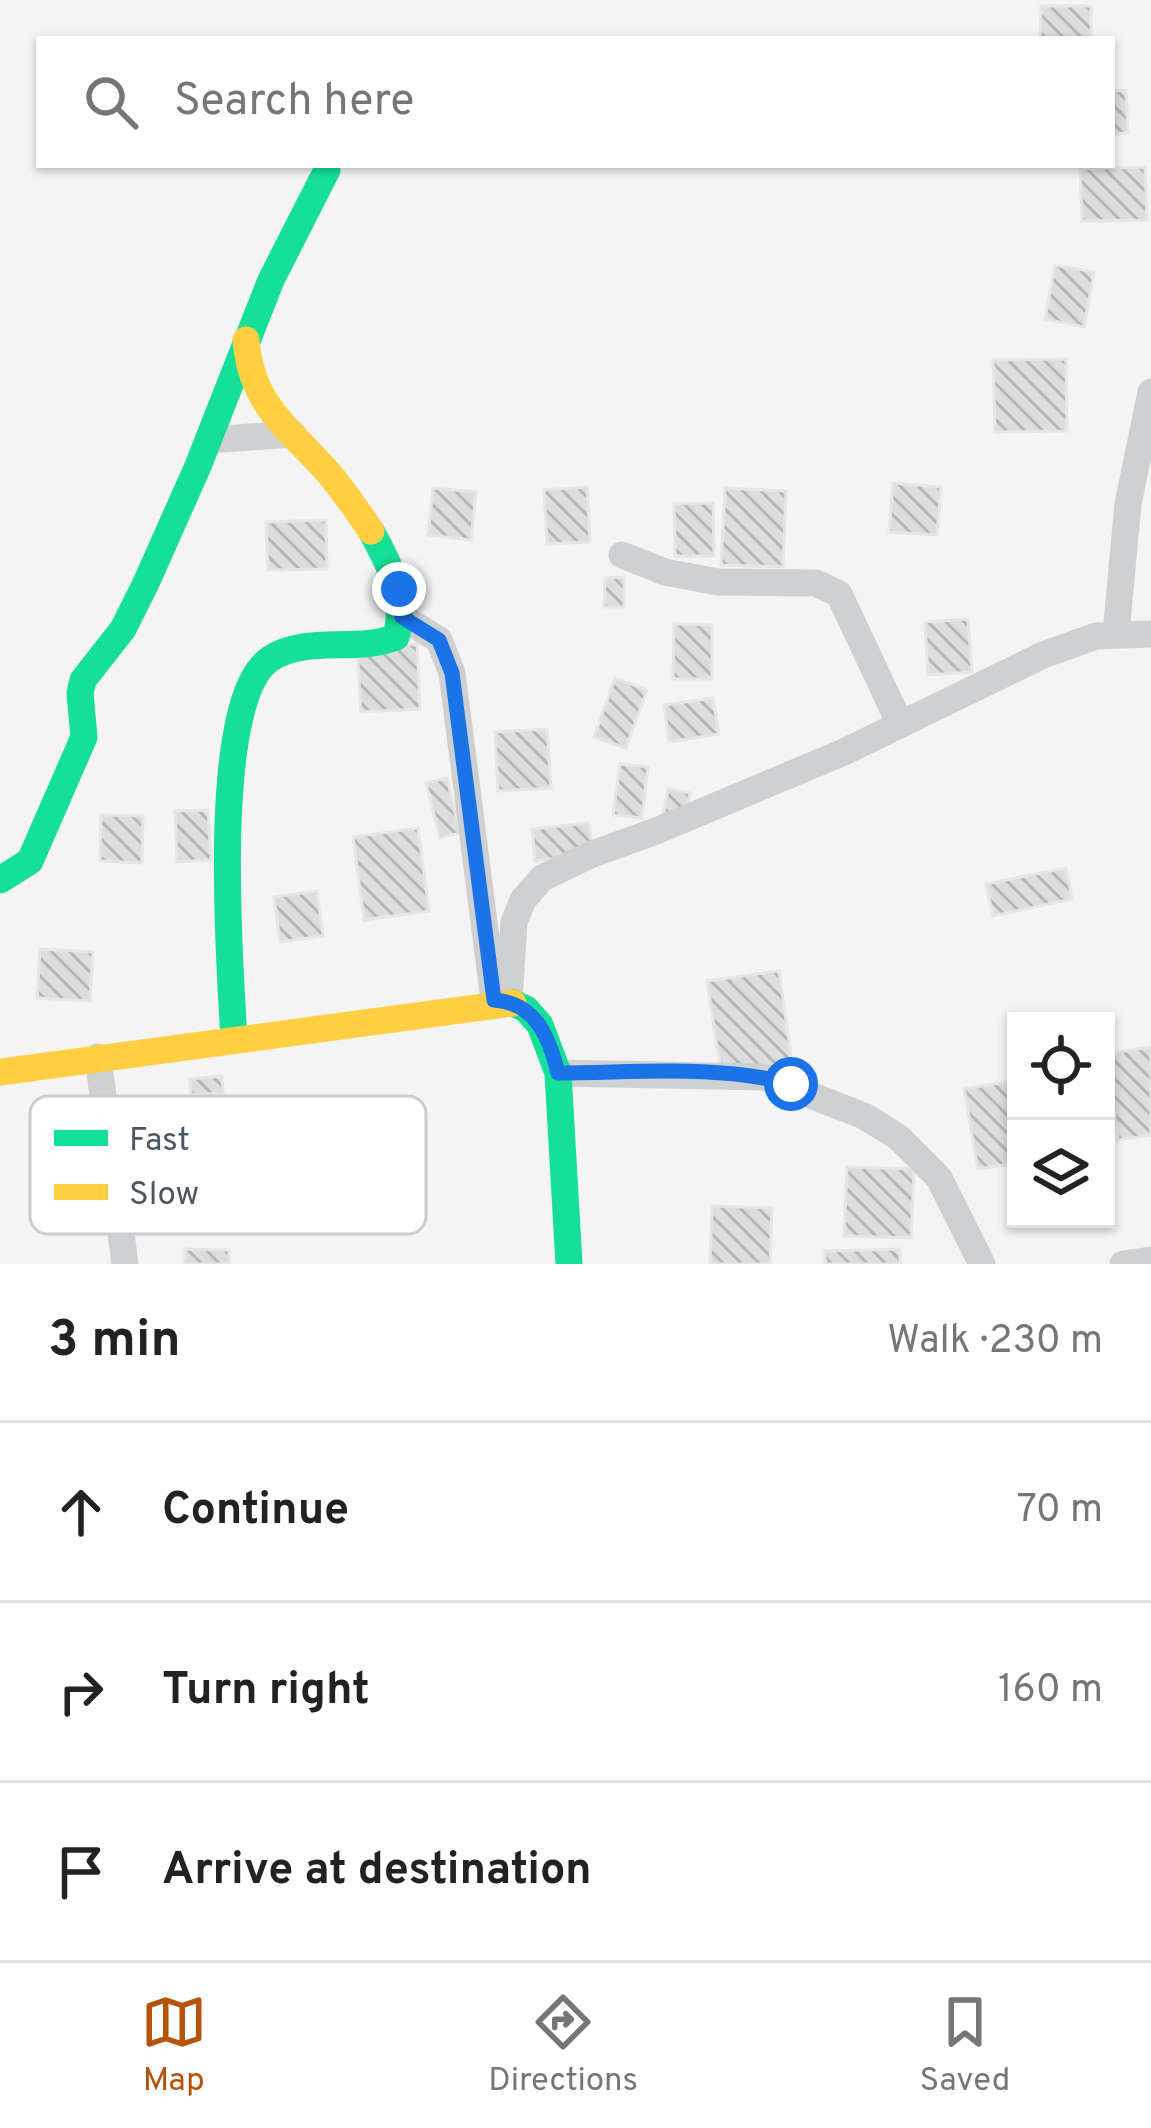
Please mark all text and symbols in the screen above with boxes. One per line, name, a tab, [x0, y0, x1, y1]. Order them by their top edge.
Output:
search box	[36, 36, 1115, 168]
icon: search	[78, 69, 144, 135]
text: Search here	[174, 74, 414, 131]
route end	[372, 562, 426, 616]
map controls	[1007, 1012, 1115, 1228]
button: locate	[1007, 1012, 1115, 1120]
route start	[764, 1057, 818, 1111]
legend	[30, 1096, 426, 1234]
button: layers	[1007, 1120, 1115, 1228]
text: Fast	[129, 1121, 190, 1163]
text: Slow	[129, 1175, 199, 1217]
text: 3 min	[48, 1310, 181, 1375]
text: Walk · 230 m	[887, 1318, 1103, 1367]
icon: ahead	[48, 1479, 114, 1545]
text: Continue	[162, 1483, 349, 1540]
text: 70 m	[1017, 1487, 1103, 1536]
icon: right	[48, 1659, 114, 1725]
text: Turn right	[162, 1663, 370, 1720]
text: 160 m	[998, 1667, 1103, 1716]
icon: arrive	[48, 1839, 114, 1905]
text: Arrive at destination	[162, 1843, 592, 1900]
tab: Map	[141, 1989, 207, 2103]
tab: Directions	[488, 1989, 638, 2103]
tab: Saved	[920, 1989, 1010, 2103]

